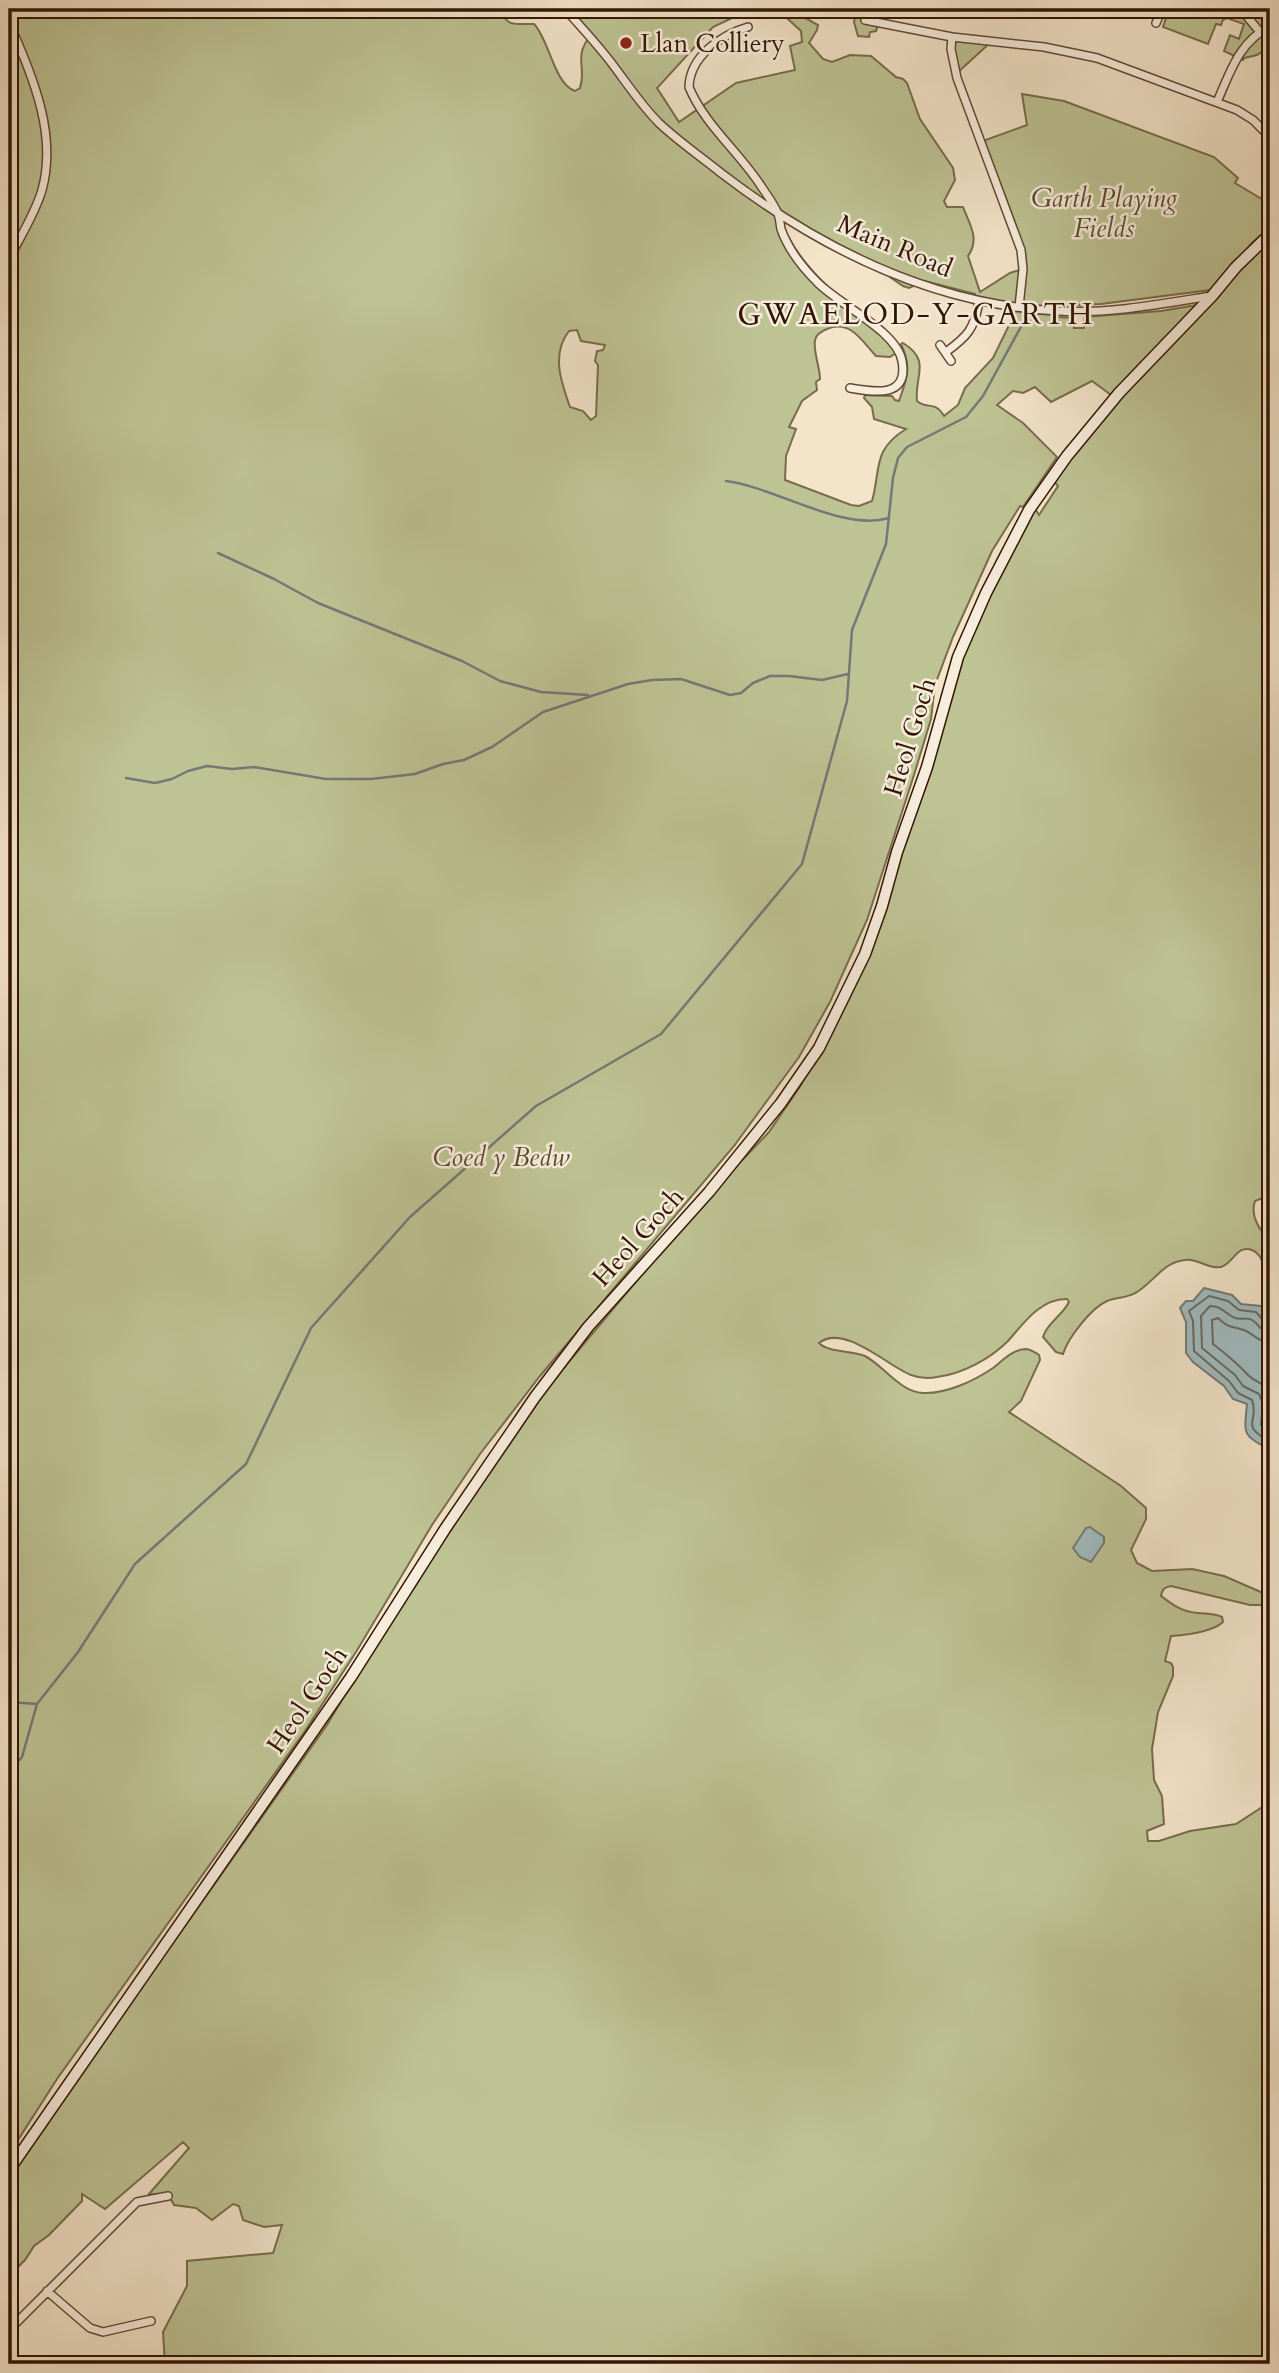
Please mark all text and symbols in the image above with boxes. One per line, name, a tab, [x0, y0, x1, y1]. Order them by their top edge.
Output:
place label: Llan Colliery	[640, 26, 785, 61]
marker: Llan Colliery	[618, 35, 634, 51]
park label: Garth Playing Fields	[1031, 181, 1177, 246]
street label: Main Road	[832, 206, 958, 286]
district label: GWAELOD-Y-GARTH	[737, 294, 1095, 335]
street label: Heol Goch	[875, 674, 945, 800]
park label: Coed y Bedw	[432, 1140, 571, 1175]
street label: Heol Goch	[584, 1180, 692, 1294]
street label: Heol Goch	[258, 1640, 356, 1760]

